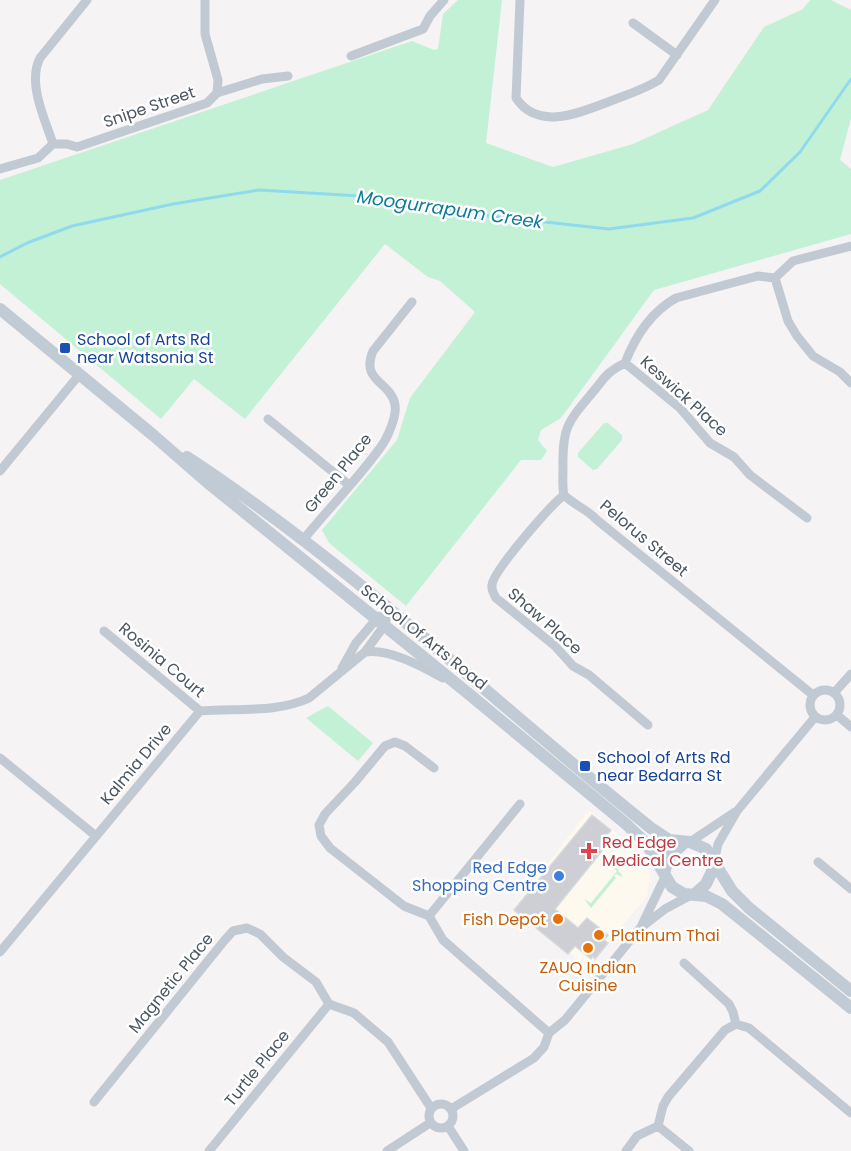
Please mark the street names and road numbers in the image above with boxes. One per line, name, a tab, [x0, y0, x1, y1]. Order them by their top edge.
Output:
street label: Snipe Street	[100, 81, 198, 133]
street label: Keswick Place	[635, 350, 733, 442]
street label: Green Place	[299, 428, 377, 518]
street label: Pelorus Street	[595, 494, 693, 582]
street label: School Of Arts Road	[356, 579, 492, 695]
street label: Shaw Place	[503, 582, 587, 660]
street label: Rosinia Court	[114, 617, 210, 703]
street label: Kalmia Drive	[95, 718, 177, 810]
street label: Magnetic Place	[123, 928, 219, 1038]
street label: Turtle Place	[219, 1025, 295, 1111]

